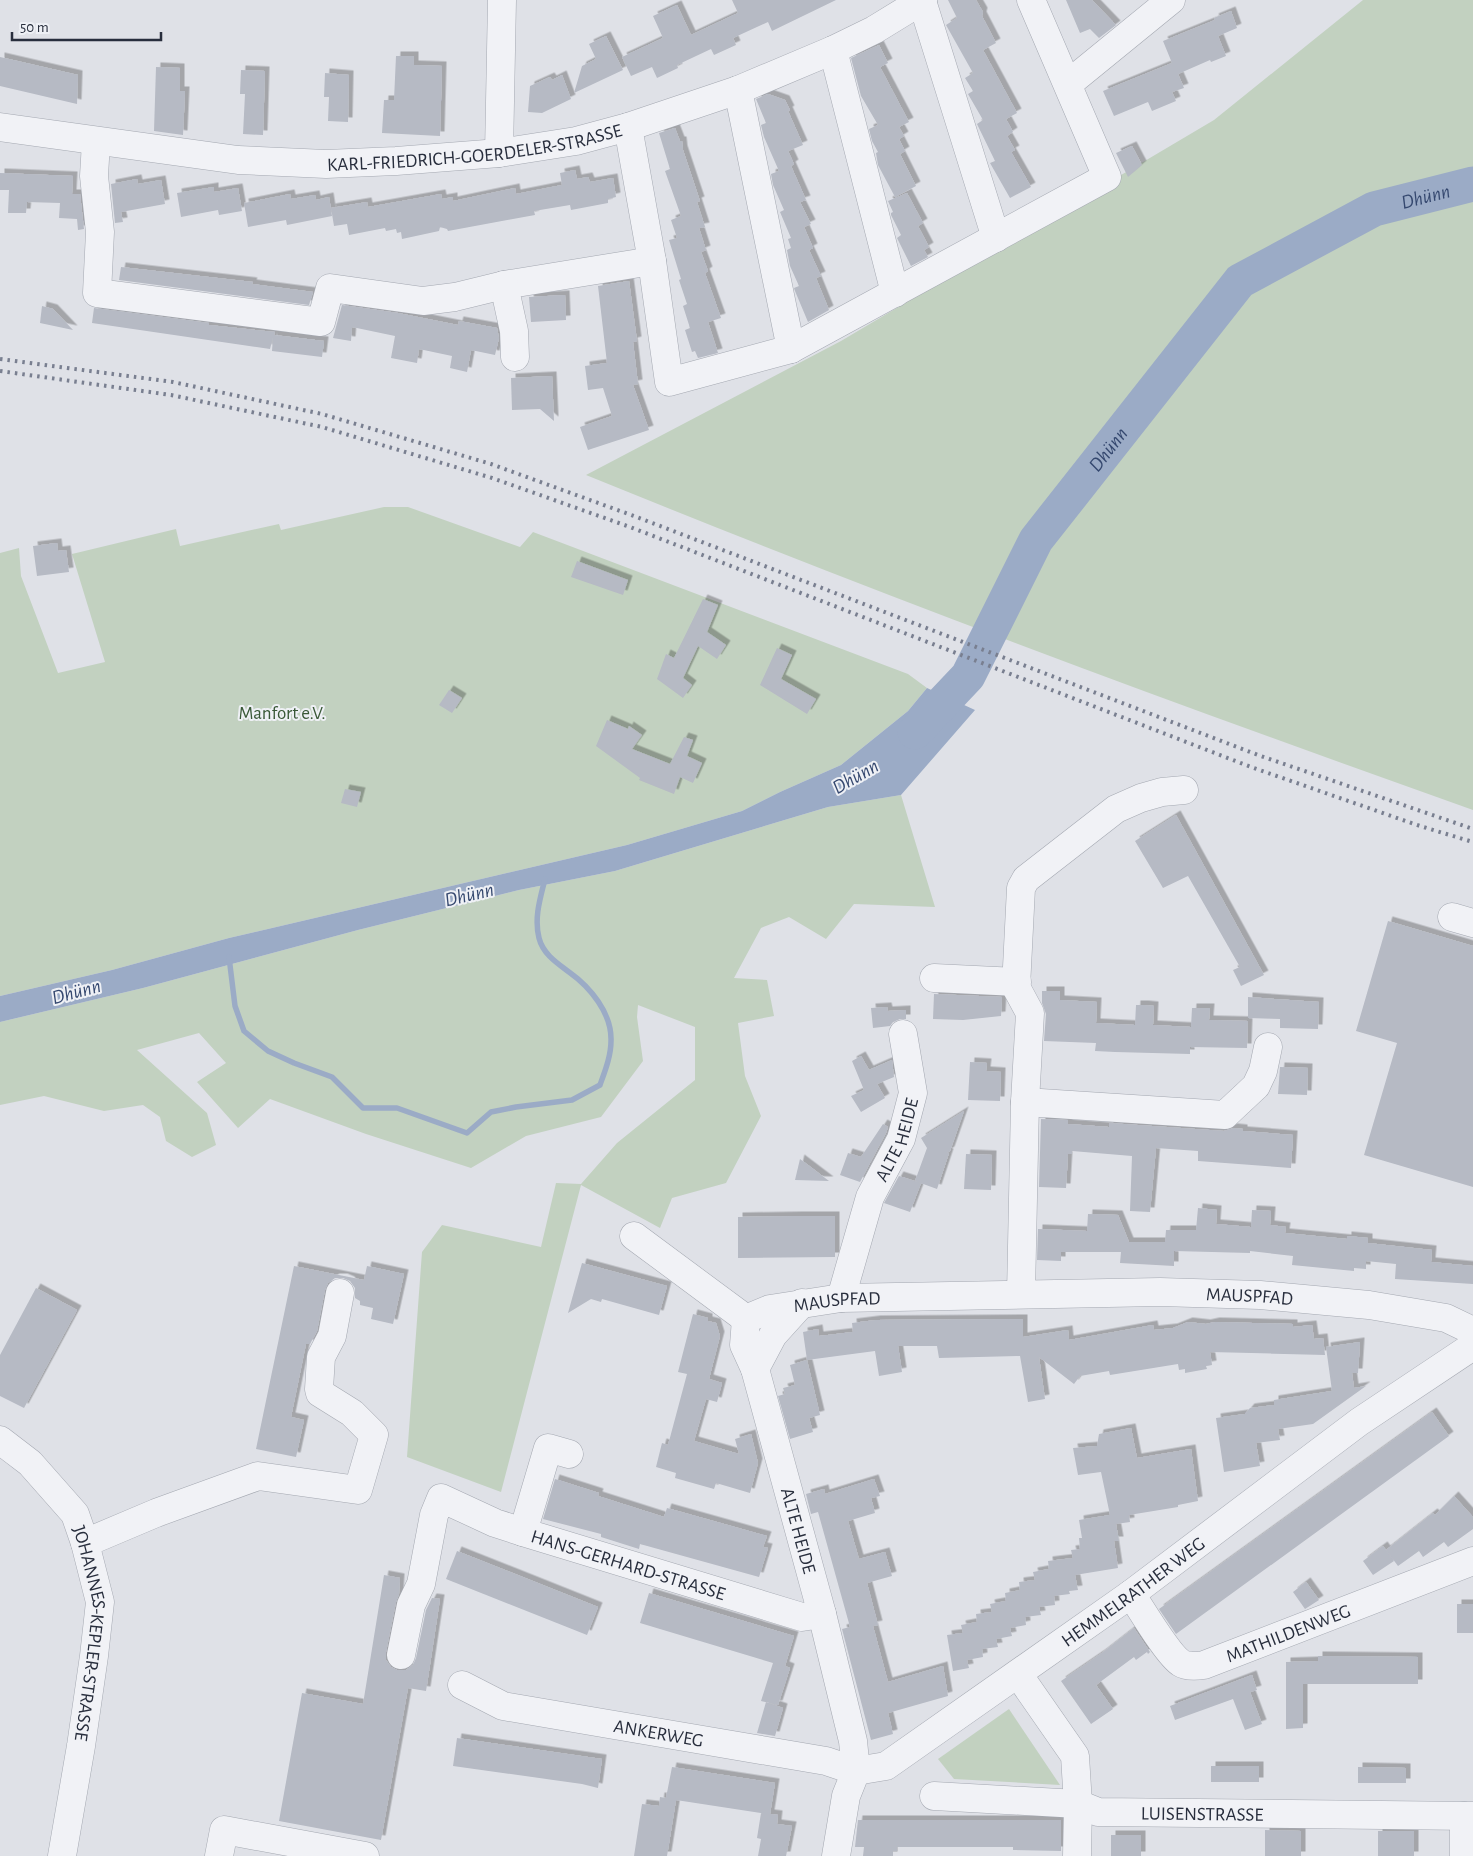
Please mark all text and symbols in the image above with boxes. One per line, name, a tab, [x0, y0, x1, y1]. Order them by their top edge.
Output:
scale bar	[12, 10, 161, 42]
text: 50 m	[20, 20, 49, 35]
street label: KARL-FRIEDRICH-GOERDELER-STRASSE	[327, 121, 624, 175]
water label: Dhünn	[1399, 181, 1452, 213]
water label: Dhünn	[1085, 424, 1132, 475]
park label: Manfort e.V.	[238, 704, 326, 723]
water label: Dhünn	[829, 756, 882, 798]
water label: Dhünn	[443, 880, 496, 910]
water label: Dhünn	[50, 976, 103, 1008]
street label: ALTE HEIDE	[872, 1096, 922, 1185]
street label: MAUSPFAD	[1206, 1285, 1294, 1309]
street label: MAUSPFAD	[792, 1289, 881, 1316]
street label: ALTE HEIDE	[777, 1486, 819, 1576]
street label: JOHANNES-KEPLER-STRASSE	[69, 1523, 108, 1742]
street label: HANS-GERHARD-STRASSE	[528, 1527, 727, 1604]
street label: HEMMELRATHER WEG	[1058, 1534, 1209, 1651]
street label: MATHILDENWEG	[1224, 1601, 1353, 1667]
street label: ANKERWEG	[612, 1717, 705, 1751]
street label: LUISENSTRASSE	[1141, 1804, 1264, 1825]

